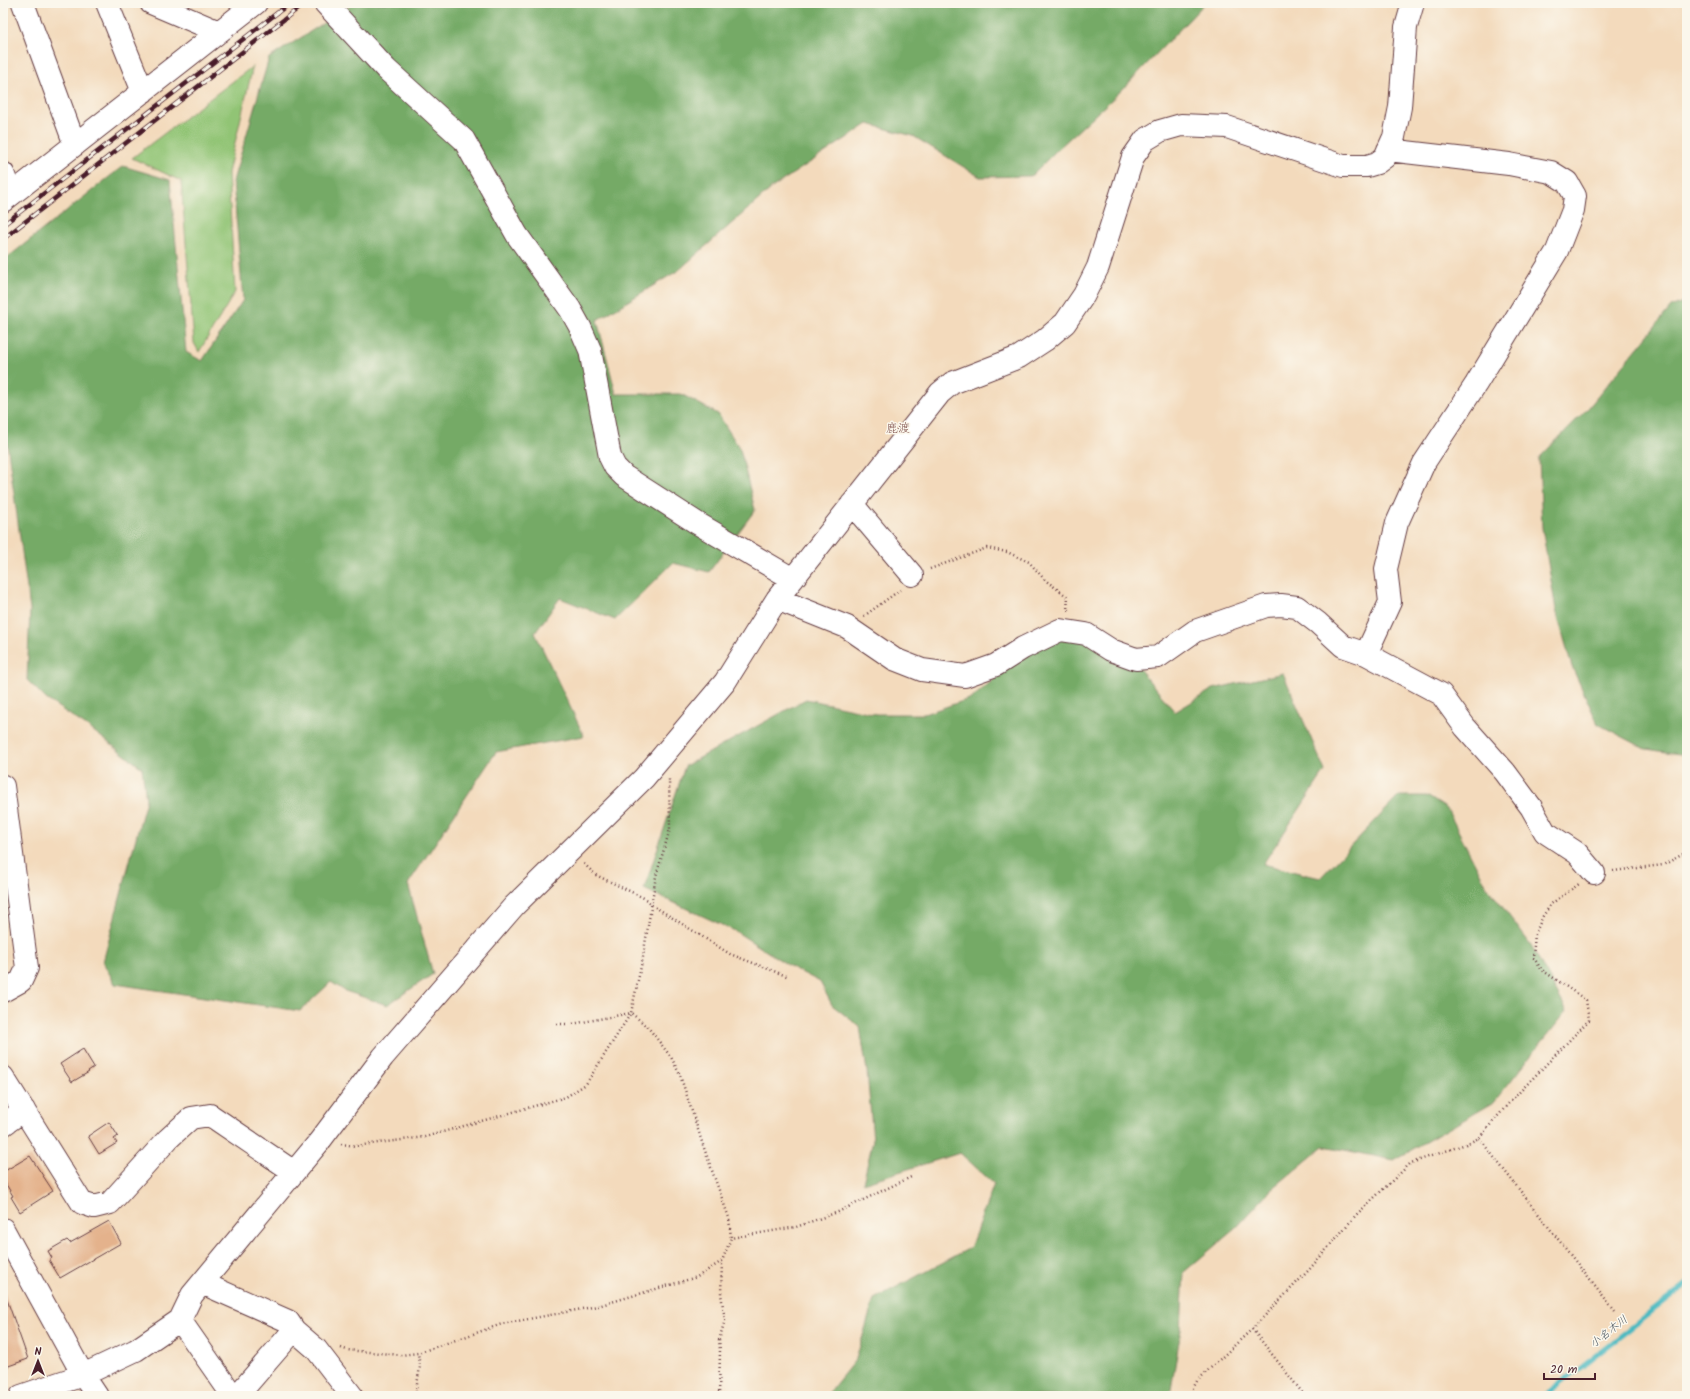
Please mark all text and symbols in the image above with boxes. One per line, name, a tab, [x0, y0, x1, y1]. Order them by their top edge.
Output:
district label: 鹿渡	[886, 419, 910, 438]
water label: 小名木川	[1586, 1311, 1632, 1353]
north arrow	[18, 1341, 58, 1381]
text: N	[35, 1343, 42, 1361]
scale bar	[1544, 1355, 1595, 1381]
text: 20 m	[1550, 1360, 1578, 1379]

